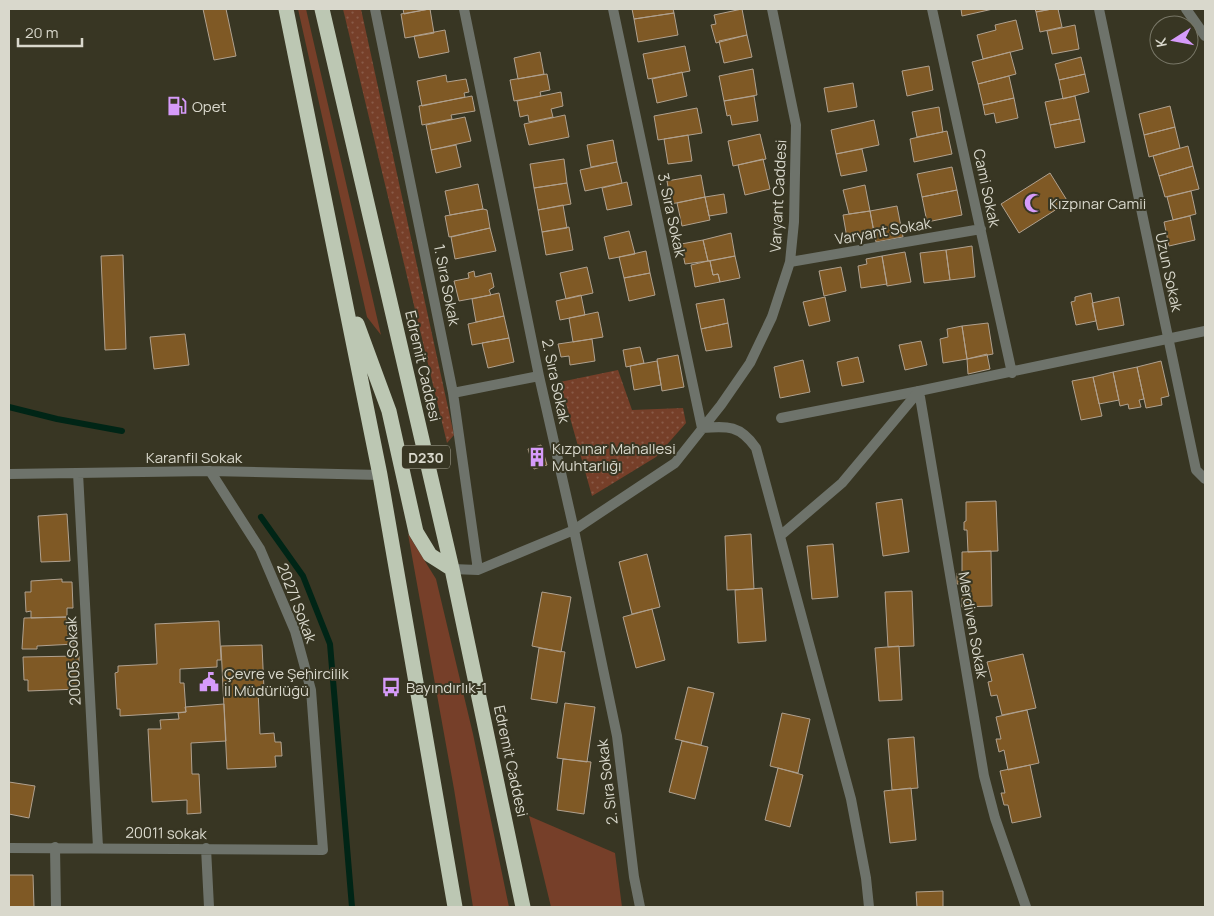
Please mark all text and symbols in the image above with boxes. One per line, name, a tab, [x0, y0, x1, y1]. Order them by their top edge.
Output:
scale bar	[18, 15, 81, 47]
north arrow	[1149, 15, 1199, 65]
text: 20 m	[25, 22, 58, 43]
text: K	[1150, 35, 1171, 49]
fuel station icon: Opet	[166, 95, 188, 117]
place label: Opet	[192, 96, 227, 117]
street label: Varyant Caddesi	[765, 139, 791, 253]
street label: Cami Sokak	[968, 147, 1006, 230]
street label: 3. Sıra Sokak	[653, 171, 691, 260]
mosque icon: Kızpınar Camii	[1023, 192, 1045, 214]
place label: Kızpınar Camii	[1049, 193, 1146, 214]
street label: Varyant Sokak	[833, 212, 933, 250]
street label: Uzun Sokak	[1150, 230, 1188, 314]
street label: 1. Sıra Sokak	[429, 242, 465, 328]
street label: Edremit Caddesi	[400, 308, 446, 424]
street label: 2. Sıra Sokak	[537, 337, 575, 426]
place label: Kızpınar Mahallesi Muhtarlığı	[552, 438, 676, 476]
road number: D230	[402, 446, 450, 468]
building icon: Kızpınar Mahallesi Muhtarlığı	[526, 446, 548, 468]
street label: Karanfil Sokak	[146, 447, 243, 468]
street label: 20271 Sokak	[272, 560, 322, 646]
street label: Merdiven Sokak	[953, 570, 993, 681]
street label: 20005 Sokak	[60, 615, 86, 706]
place label: Çevre ve Şehircilik İl Müdürlüğü	[224, 663, 349, 701]
public building icon: Çevre ve Şehircilik İl Müdürlüğü	[198, 671, 220, 693]
bus stop icon: Bayındırlık-1	[380, 676, 402, 698]
place label: Bayındırlık-1	[406, 677, 487, 698]
street label: Edremit Caddesi	[489, 703, 533, 819]
street label: 2. Sıra Sokak	[591, 738, 623, 826]
street label: 20011 sokak	[125, 822, 207, 844]

